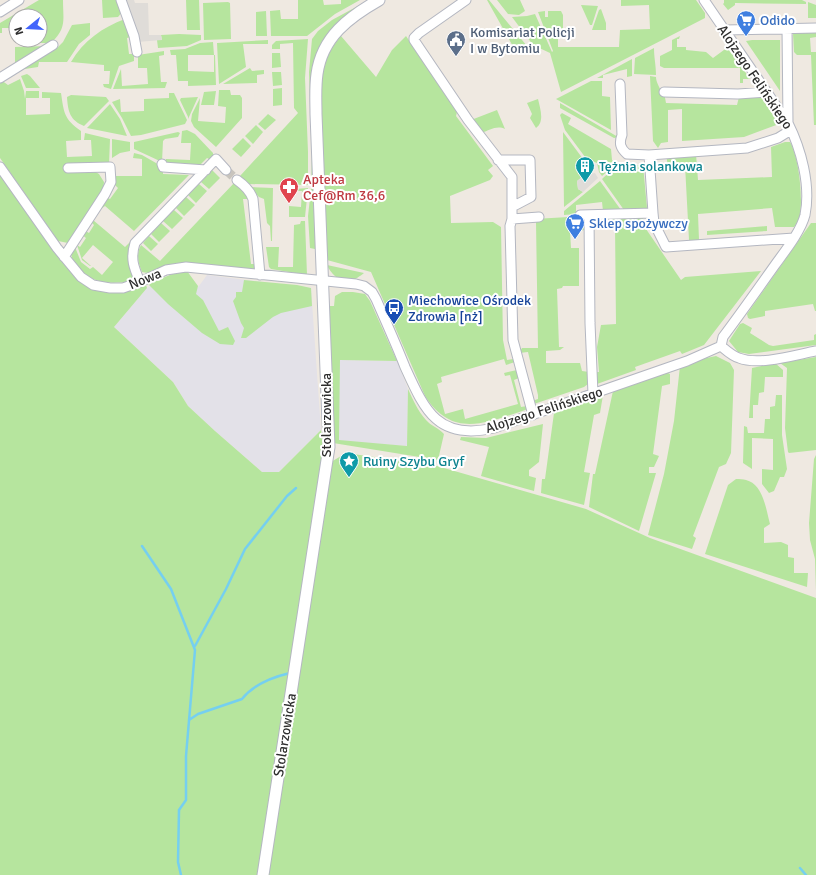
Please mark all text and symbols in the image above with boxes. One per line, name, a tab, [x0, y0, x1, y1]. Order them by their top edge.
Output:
north arrow	[8, 8, 48, 48]
supermarket icon: Odido	[735, 9, 757, 37]
place label: Odido	[760, 12, 795, 29]
street label: Alojzego Felińskiego	[714, 22, 796, 132]
place label: Komisariat Policji I w Bytomiu	[470, 24, 575, 57]
text: N	[12, 25, 26, 37]
public building icon: Komisariat Policji I w Bytomiu	[445, 29, 467, 57]
building icon: Tężnia solankowa	[574, 155, 596, 183]
place label: Tężnia solankowa	[599, 158, 703, 175]
place label: Apteka Cef@Rm 36,6	[303, 171, 385, 204]
pharmacy icon: Apteka Cef@Rm 36,6	[278, 176, 300, 204]
supermarket icon: Sklep spożywczy	[564, 212, 586, 240]
place label: Sklep spożywczy	[589, 215, 688, 232]
street label: Nowa	[126, 265, 164, 293]
place label: Miechowice Ośrodek Zdrowia [nż]	[408, 292, 531, 325]
bus stop icon: Miechowice Ośrodek Zdrowia [nż]	[383, 297, 405, 325]
street label: Stolarzowicka	[318, 373, 335, 457]
street label: Alojzego Felińskiego	[483, 383, 605, 437]
place icon: Ruiny Szybu Gryf	[338, 450, 360, 478]
place label: Ruiny Szybu Gryf	[363, 453, 465, 470]
street label: Stolarzowicka	[270, 692, 300, 778]

